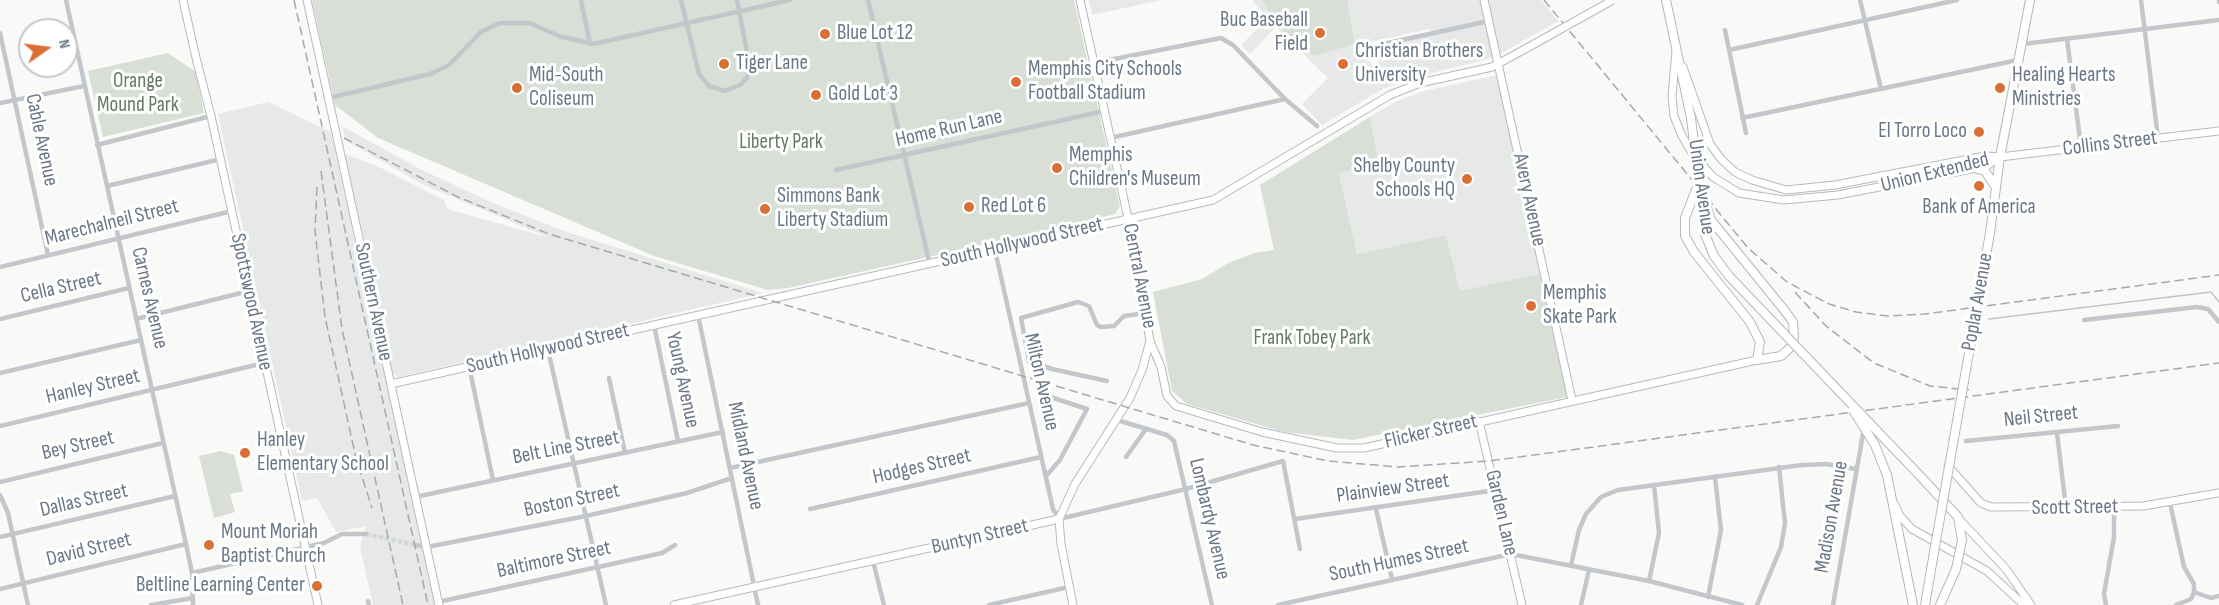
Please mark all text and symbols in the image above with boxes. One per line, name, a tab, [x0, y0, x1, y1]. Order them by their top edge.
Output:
place label: Buc Baseball Field	[1220, 8, 1308, 58]
north arrow	[18, 18, 78, 78]
place label: Blue Lot 12	[837, 21, 913, 47]
marker: Buc Baseball Field	[1313, 26, 1327, 40]
marker: Blue Lot 12	[818, 27, 832, 41]
text: N	[54, 38, 74, 50]
place label: Christian Brothers University	[1355, 39, 1483, 89]
place label: Tiger Lane	[736, 51, 808, 77]
marker: Tiger Lane	[717, 57, 731, 71]
place label: Memphis City Schools Football Stadium	[1028, 57, 1182, 107]
marker: Christian Brothers University	[1336, 57, 1350, 71]
place label: Mid-South Coliseum	[529, 63, 604, 113]
place label: Healing Hearts Ministries	[2012, 63, 2115, 113]
park label: Orange Mound Park	[97, 69, 179, 119]
marker: Memphis City Schools Football Stadium	[1009, 75, 1023, 89]
marker: Mid-South Coliseum	[510, 81, 524, 95]
marker: Healing Hearts Ministries	[1993, 81, 2007, 95]
place label: Gold Lot 3	[828, 82, 898, 108]
marker: Gold Lot 3	[809, 88, 823, 102]
street label: Cable Avenue	[19, 92, 63, 188]
street label: Home Run Lane	[893, 104, 1005, 154]
place label: El Torro Loco	[1878, 119, 1967, 145]
marker: El Torro Loco	[1972, 125, 1986, 139]
street label: Collins Street	[2061, 126, 2159, 162]
park label: Liberty Park	[739, 130, 823, 156]
street label: Union Avenue	[1682, 138, 1720, 236]
place label: Memphis Children's Museum	[1069, 143, 1201, 193]
street label: Union Extended	[1878, 147, 1992, 199]
street label: Avery Avenue	[1507, 151, 1551, 249]
place label: Shelby County Schools HQ	[1354, 154, 1455, 204]
marker: Memphis Children's Museum	[1050, 161, 1064, 175]
marker: Shelby County Schools HQ	[1460, 172, 1474, 186]
marker: Bank of America	[1972, 179, 1986, 193]
place label: Simmons Bank Liberty Stadium	[777, 184, 888, 234]
street label: Marechalneil Street	[43, 194, 181, 252]
place label: Red Lot 6	[981, 194, 1046, 220]
place label: Bank of America	[1922, 195, 2036, 221]
marker: Red Lot 6	[962, 200, 976, 214]
marker: Simmons Bank Liberty Stadium	[758, 202, 772, 216]
street label: South Hollywood Street	[938, 212, 1106, 274]
street label: Central Avenue	[1116, 221, 1162, 331]
street label: Spottswood Avenue	[224, 231, 278, 373]
street label: Southern Avenue	[348, 241, 398, 363]
street label: Carnes Avenue	[125, 245, 173, 351]
street label: Poplar Avenue	[1957, 251, 1999, 353]
street label: Cella Street	[18, 267, 104, 309]
place label: Memphis Skate Park	[1543, 281, 1617, 331]
marker: Memphis Skate Park	[1524, 299, 1538, 313]
street label: South Hollywood Street	[464, 318, 632, 380]
park label: Frank Tobey Park	[1253, 326, 1371, 352]
street label: Young Avenue	[660, 330, 704, 430]
street label: Milton Avenue	[1018, 331, 1064, 433]
street label: Hanley Street	[44, 364, 142, 410]
street label: Midland Avenue	[721, 400, 769, 512]
street label: Neil Street	[2003, 401, 2079, 433]
street label: Flicker Street	[1382, 409, 1480, 455]
street label: Bey Street	[39, 425, 117, 467]
street label: Belt Line Street	[510, 425, 622, 471]
place label: Hanley Elementary School	[257, 428, 389, 478]
street label: Hodges Street	[870, 443, 974, 491]
marker: Hanley Elementary School	[238, 446, 252, 460]
street label: Lombardy Avenue	[1183, 456, 1235, 582]
street label: Madison Avenue	[1810, 459, 1854, 575]
street label: Garden Lane	[1479, 468, 1523, 558]
street label: Plainview Street	[1335, 469, 1451, 509]
street label: Dallas Street	[38, 479, 130, 523]
street label: Boston Street	[522, 479, 622, 523]
street label: Scott Street	[2032, 495, 2118, 521]
street label: Buntyn Street	[929, 514, 1031, 560]
place label: Mount Moriah Baptist Church	[221, 520, 326, 570]
street label: David Street	[44, 527, 134, 573]
street label: South Humes Street	[1327, 534, 1471, 588]
street label: Baltimore Street	[495, 536, 613, 584]
marker: Mount Moriah Baptist Church	[202, 538, 216, 552]
place label: Beltline Learning Center	[136, 573, 305, 599]
marker: Beltline Learning Center	[310, 579, 324, 593]

